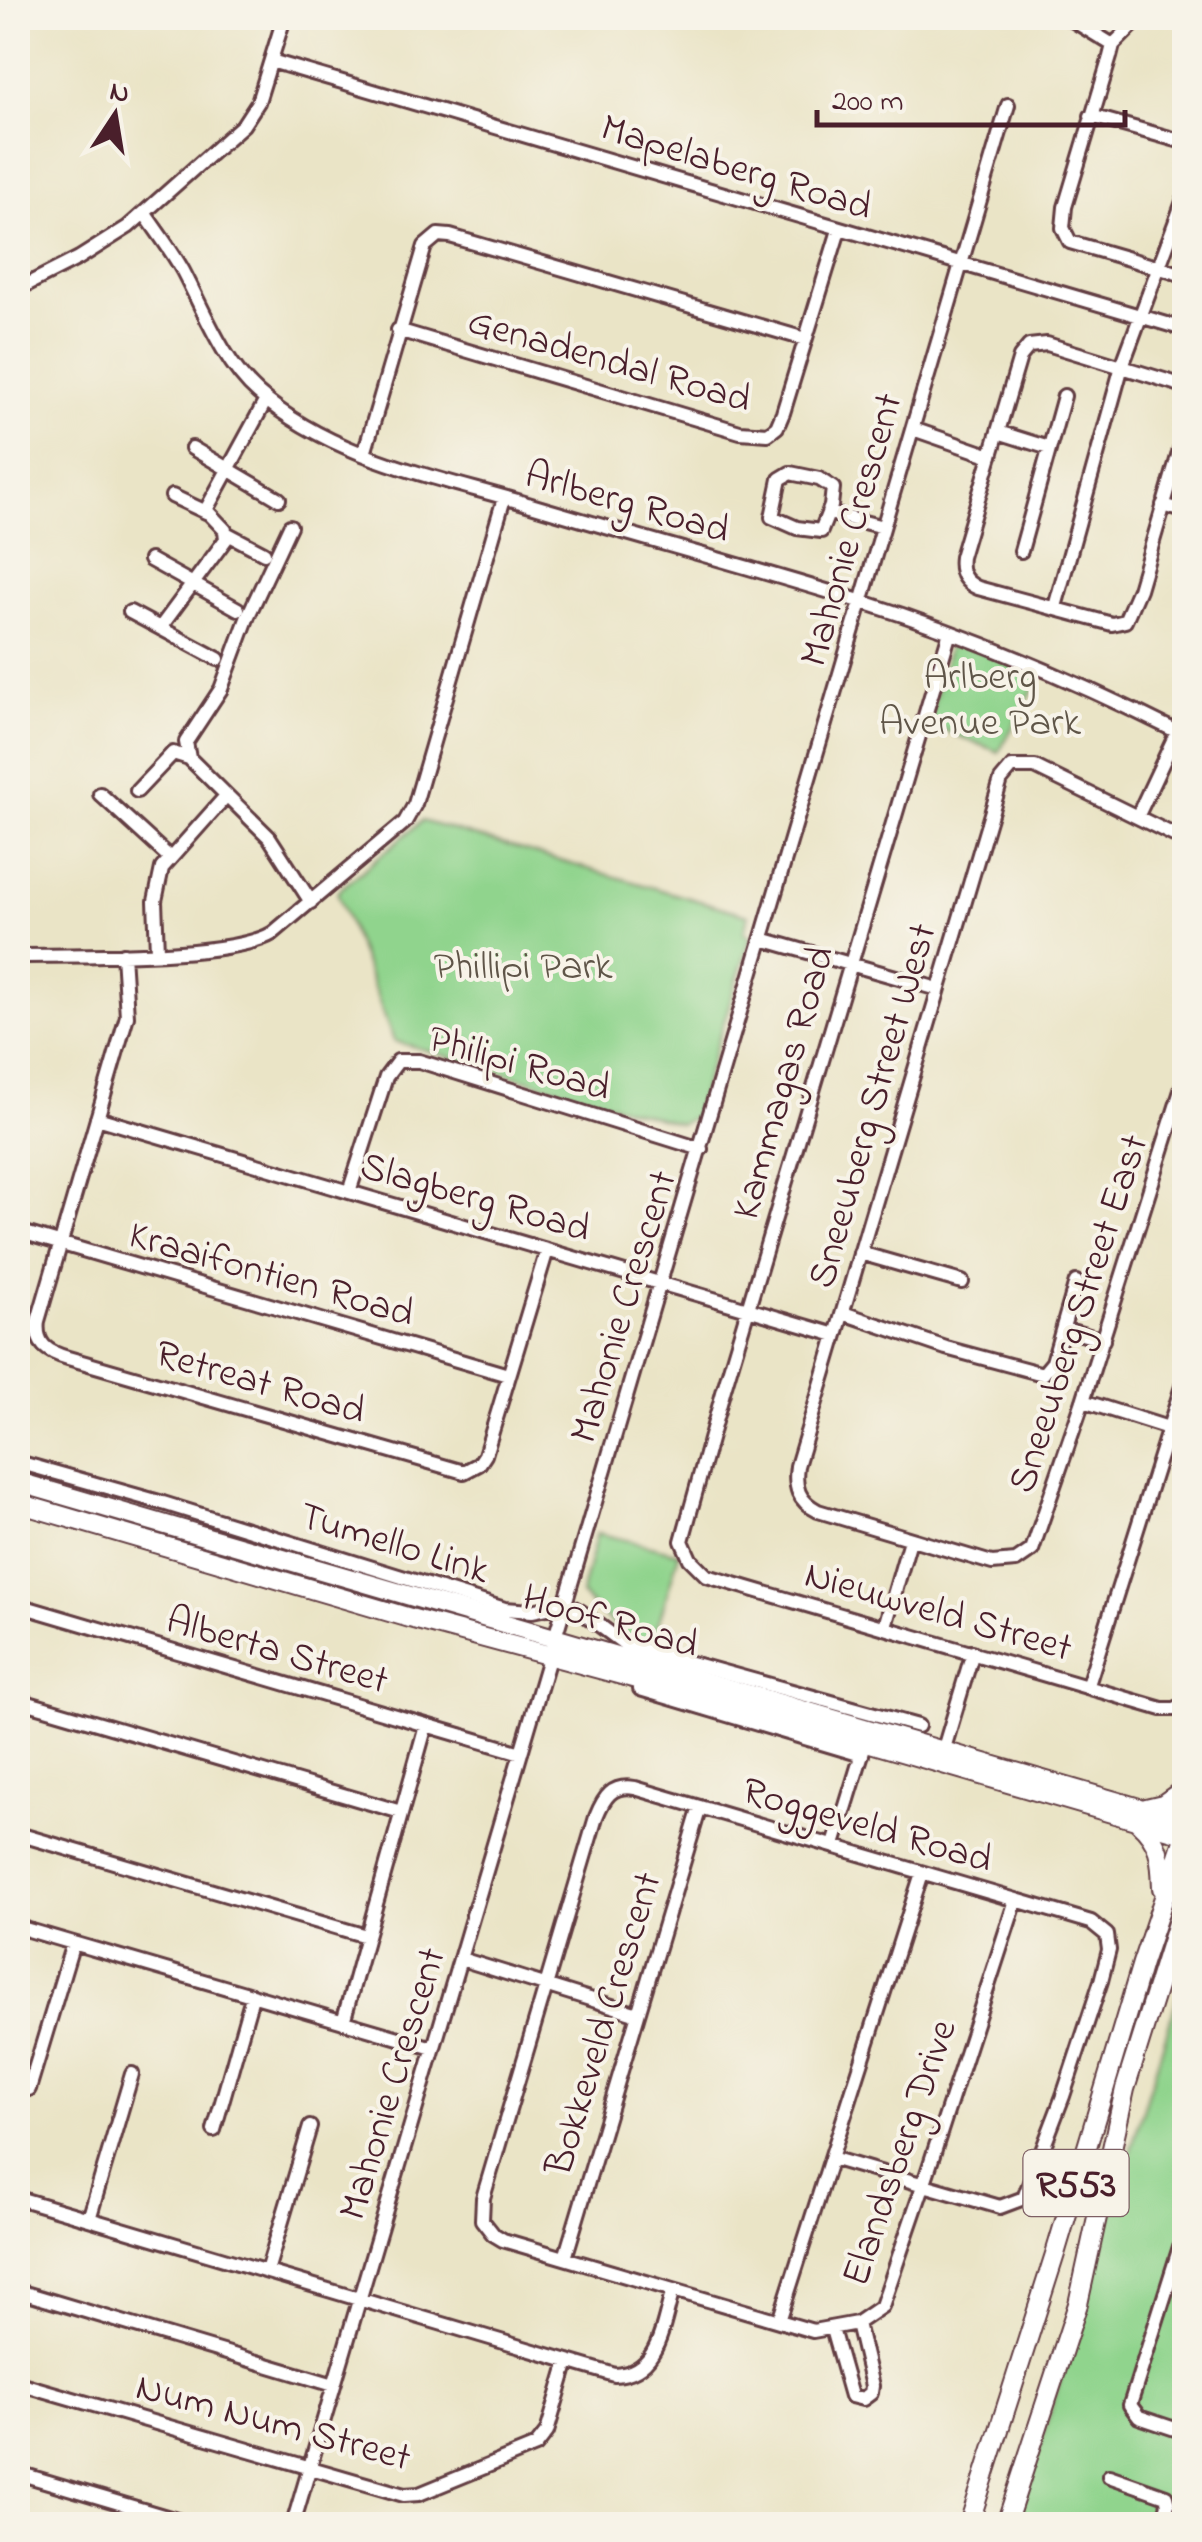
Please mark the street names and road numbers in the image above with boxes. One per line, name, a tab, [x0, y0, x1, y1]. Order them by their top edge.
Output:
street label: Mapelaberg Road	[593, 100, 878, 238]
street label: Genadendal Road	[460, 294, 757, 431]
street label: Mahonie Crescent	[786, 387, 921, 674]
street label: Arlberg Road	[518, 447, 736, 562]
street label: Sneeuberg Street West	[794, 917, 955, 1296]
street label: Kammagas Road	[718, 940, 852, 1227]
street label: Philipi Road	[421, 1011, 617, 1119]
street label: Sneeuberg Street East	[994, 1127, 1166, 1501]
street label: Slagberg Road	[353, 1138, 597, 1260]
street label: Mahonie Crescent	[556, 1164, 695, 1451]
street label: Kraaifontien Road	[121, 1207, 420, 1345]
street label: Retreat Road	[148, 1326, 372, 1442]
street label: Tumello Link	[291, 1488, 496, 1602]
street label: Nieuwveld Street	[797, 1547, 1078, 1680]
street label: Hoof Road	[515, 1570, 705, 1677]
street label: Alberta Street	[159, 1592, 395, 1712]
street label: Roggeveld Road	[735, 1763, 999, 1891]
street label: Bokkeveld Crescent	[531, 1865, 680, 2184]
street label: Mahonie Crescent	[325, 1941, 464, 2228]
street label: Elandsberg Drive	[828, 2012, 974, 2295]
road number: R553	[1024, 2150, 1128, 2216]
street label: Num Num Street	[129, 2359, 417, 2489]

